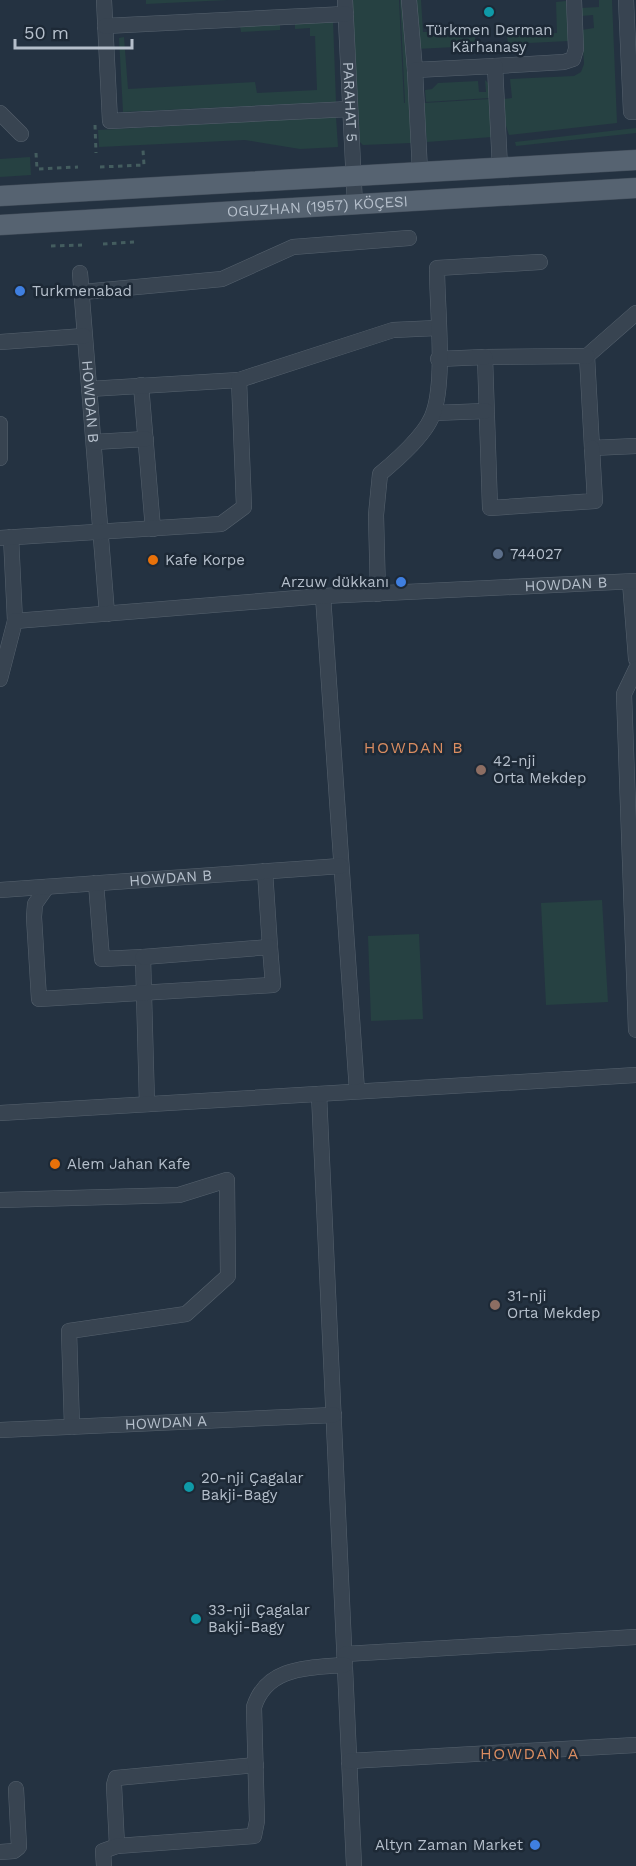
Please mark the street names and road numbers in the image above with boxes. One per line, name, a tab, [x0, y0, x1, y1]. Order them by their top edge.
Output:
street label: PARAHAT 5	[339, 61, 361, 142]
street label: OGUZHAN (1957) KÖÇESI	[226, 192, 409, 221]
street label: HOWDAN B	[78, 360, 102, 444]
street label: HOWDAN B	[524, 573, 608, 595]
street label: HOWDAN B	[129, 866, 213, 890]
street label: HOWDAN A	[124, 1412, 207, 1433]

